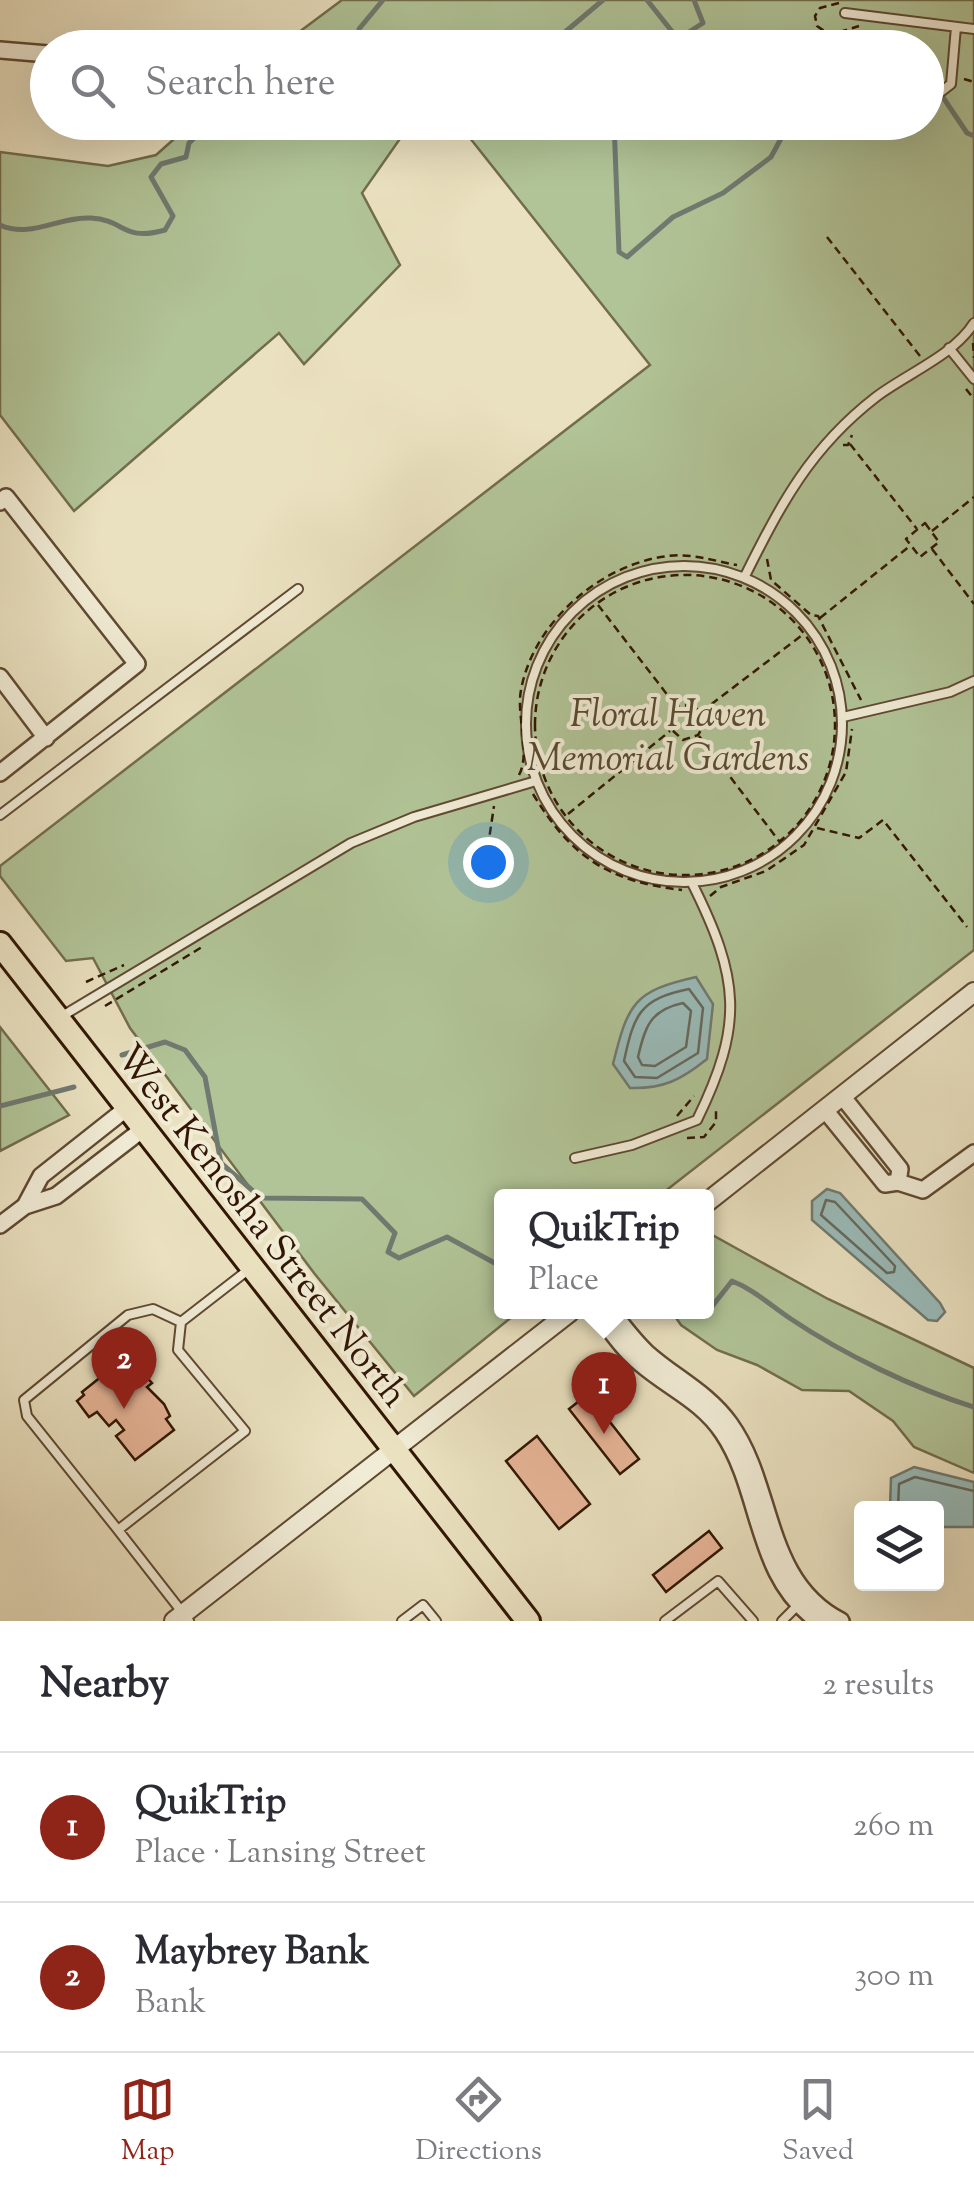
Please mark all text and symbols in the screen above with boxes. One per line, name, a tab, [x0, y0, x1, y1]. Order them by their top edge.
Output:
search box	[30, 30, 944, 140]
icon: search	[65, 58, 120, 113]
text: Search here	[145, 58, 336, 112]
park label: Floral Haven Memorial Gardens	[527, 690, 809, 788]
your location	[463, 837, 514, 888]
street label: West Kenosha Street North	[101, 1034, 419, 1421]
popup	[494, 1189, 714, 1319]
text: QuikTrip	[528, 1204, 680, 1258]
text: Place	[528, 1258, 599, 1304]
pin: 2	[92, 1326, 156, 1409]
pin: 1	[572, 1352, 636, 1434]
map controls	[854, 1501, 944, 1591]
button: layers	[854, 1501, 944, 1591]
text: Nearby	[40, 1656, 169, 1716]
text: 2 results	[822, 1663, 934, 1709]
text: QuikTrip	[135, 1777, 286, 1831]
text: 1	[67, 1804, 78, 1850]
text: 260 m	[853, 1804, 934, 1850]
text: Place · Lansing Street	[135, 1831, 426, 1877]
text: Maybrey Bank	[135, 1927, 369, 1981]
text: 2	[65, 1954, 80, 2000]
text: 300 m	[854, 1954, 934, 2000]
text: Bank	[135, 1981, 206, 2027]
tab: Map	[120, 2072, 175, 2172]
tab: Directions	[415, 2072, 542, 2172]
tab: Saved	[782, 2072, 854, 2172]

